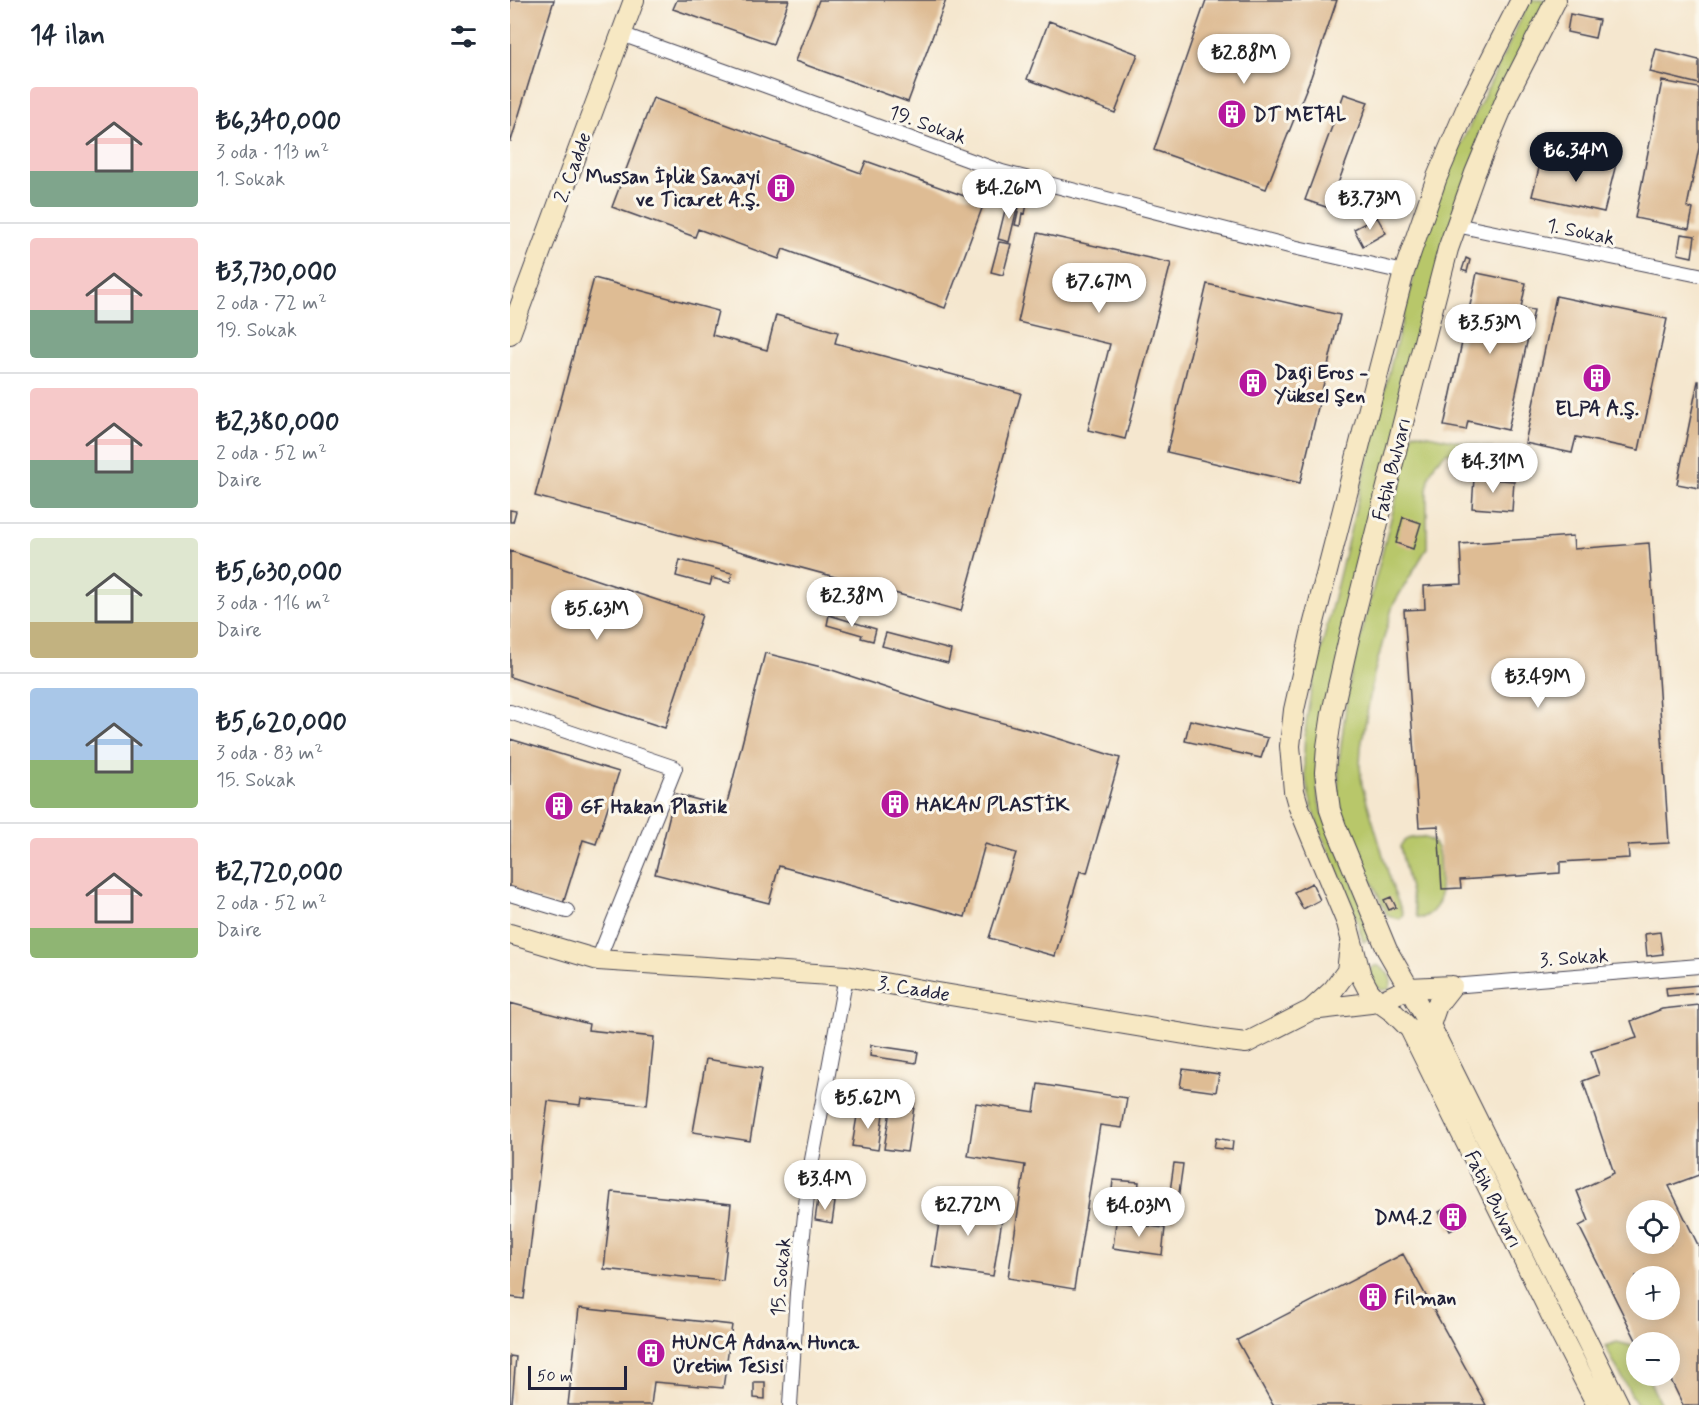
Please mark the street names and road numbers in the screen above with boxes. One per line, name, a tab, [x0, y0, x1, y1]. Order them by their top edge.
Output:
street label: 19. Sokak	[885, 99, 970, 152]
street label: 2. Cadde	[548, 128, 599, 207]
street label: 1. Sokak	[1544, 212, 1617, 253]
street label: Fatih Bulvarı	[1367, 415, 1418, 524]
street label: 3. Sokak	[1539, 943, 1610, 974]
street label: 3. Cadde	[876, 970, 952, 1009]
street label: Fatih Bulvarı	[1457, 1146, 1528, 1253]
street label: 15. Sokak	[765, 1236, 798, 1318]

